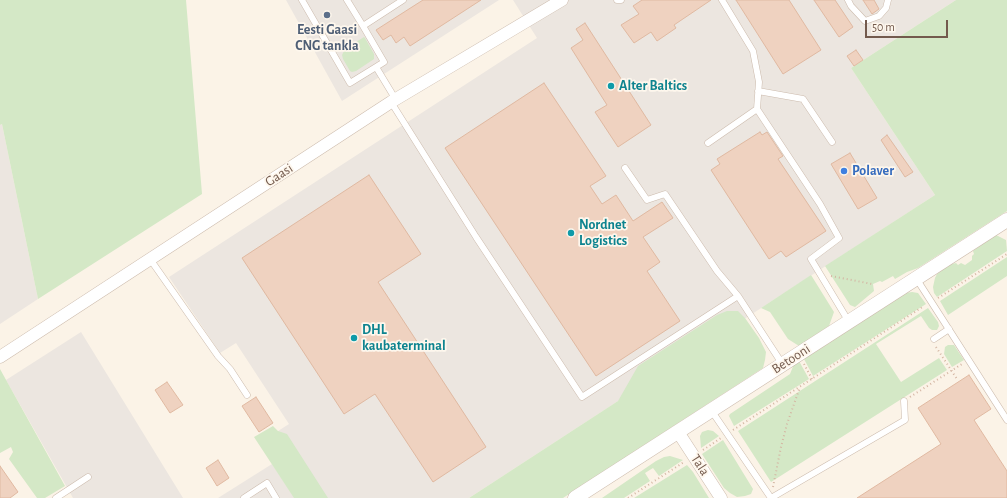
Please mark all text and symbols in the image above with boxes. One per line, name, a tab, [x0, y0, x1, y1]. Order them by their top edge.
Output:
marker: Eesti Gaasi CNG tankla	[322, 10, 332, 20]
scale bar	[867, 12, 950, 38]
text: 50 m	[872, 21, 895, 33]
place label: Eesti Gaasi CNG tankla	[295, 22, 359, 54]
place label: Alter Baltics	[619, 78, 687, 94]
marker: Alter Baltics	[606, 81, 616, 91]
street label: Gaasi	[262, 160, 296, 190]
place label: Polaver	[852, 163, 894, 179]
marker: Polaver	[839, 166, 849, 176]
place label: Nordnet Logistics	[579, 217, 627, 250]
marker: Nordnet Logistics	[566, 228, 576, 238]
place label: DHL kaubaterminal	[362, 322, 446, 354]
marker: DHL kaubaterminal	[349, 333, 359, 343]
street label: Betooni	[769, 340, 813, 378]
street label: Tala	[687, 451, 713, 479]

